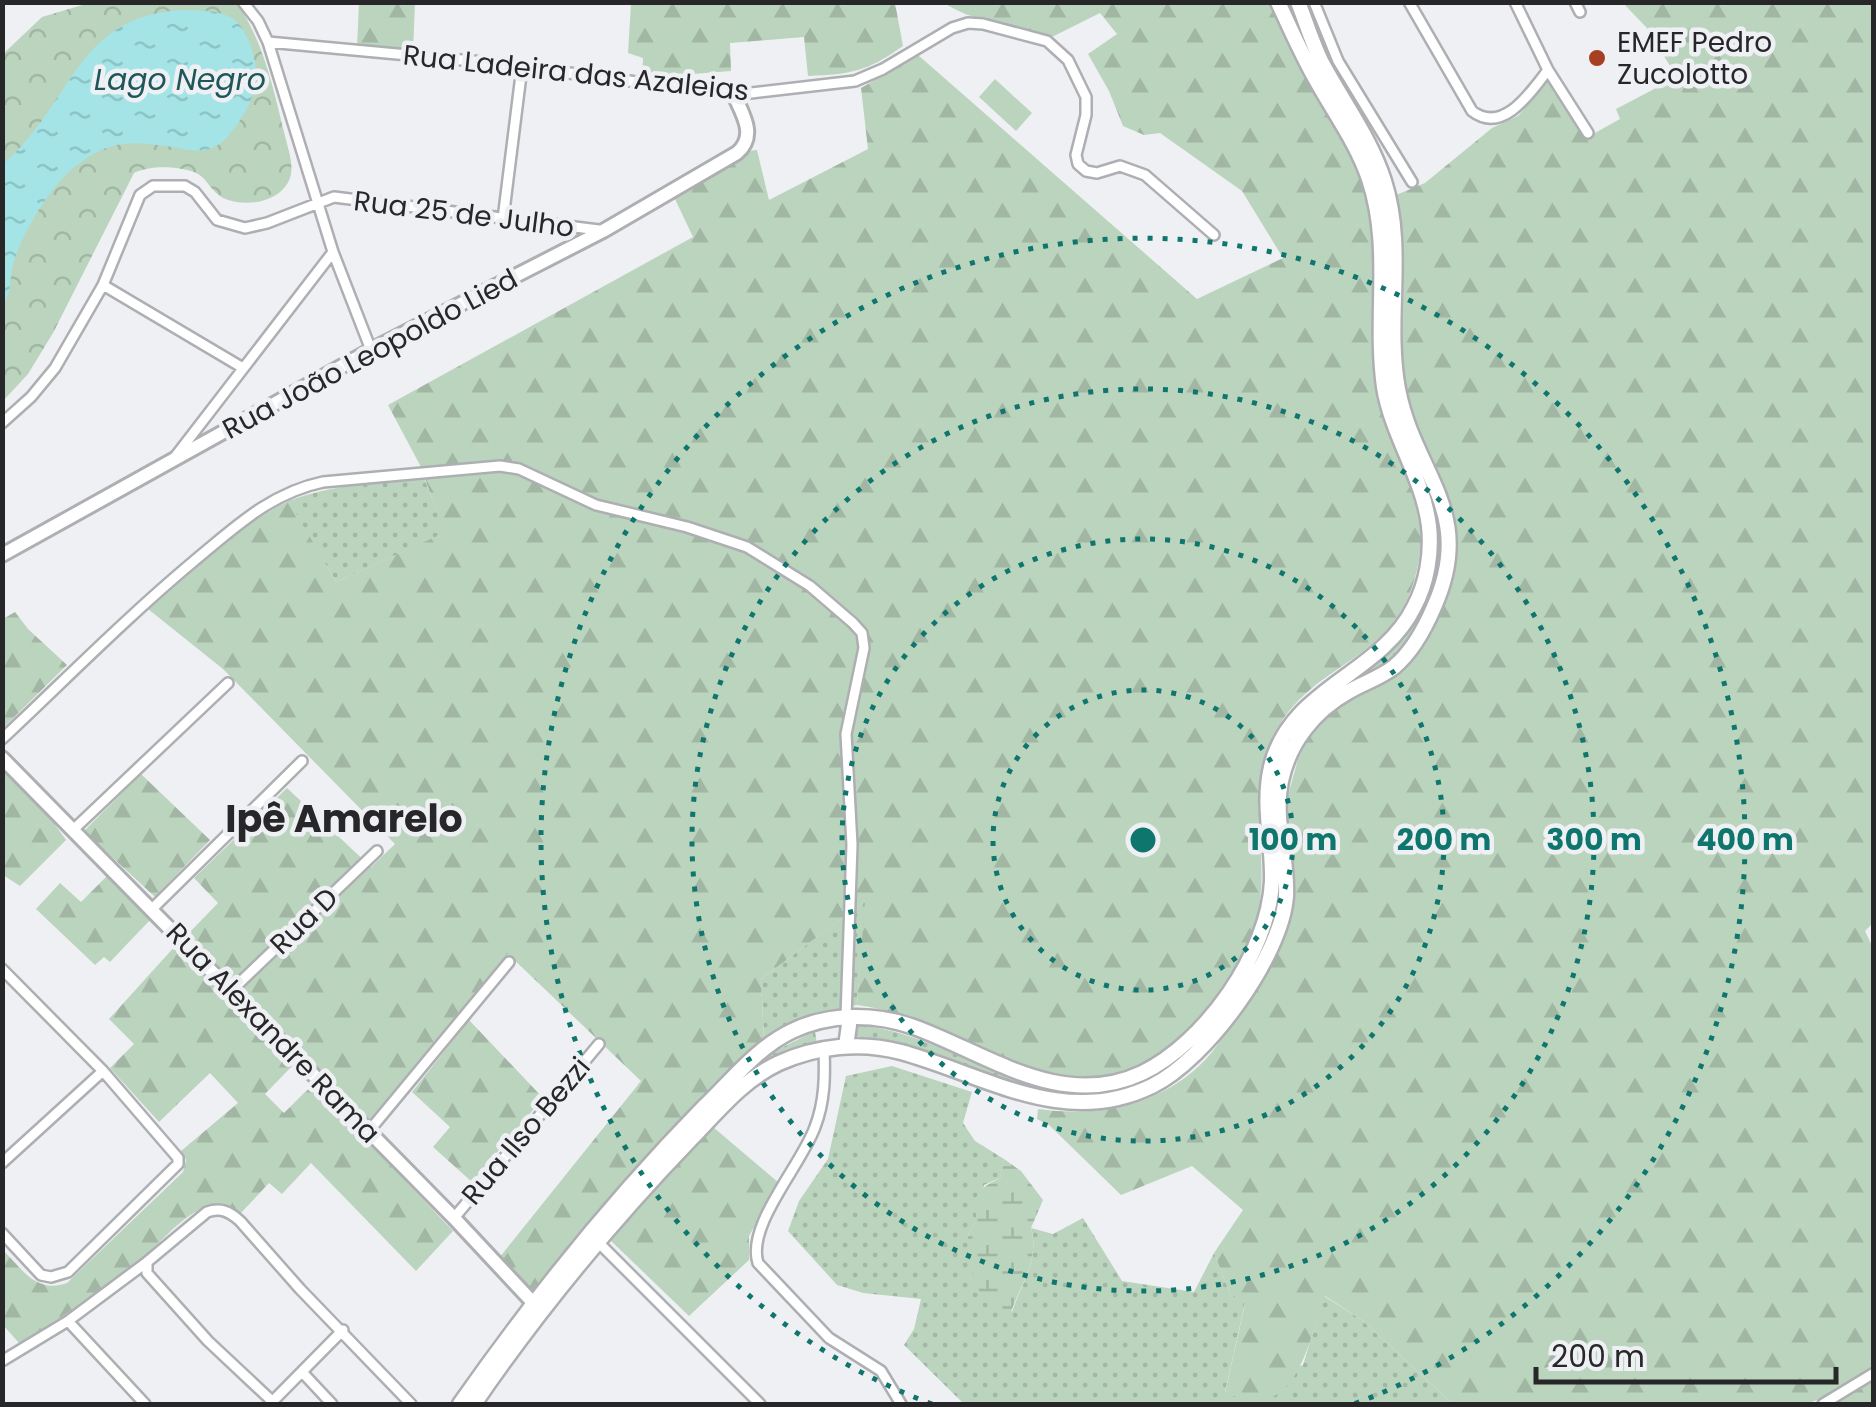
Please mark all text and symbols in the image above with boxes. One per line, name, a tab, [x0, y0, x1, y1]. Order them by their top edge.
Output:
place label: EMEF Pedro Zucolotto	[1617, 23, 1772, 94]
street label: Rua Ladeira das Azaleias	[401, 35, 751, 111]
marker: EMEF Pedro Zucolotto	[1586, 47, 1608, 69]
water label: Lago Negro	[94, 58, 266, 101]
street label: Rua 25 de Julho	[352, 181, 576, 247]
street label: Rua João Leopoldo Lied	[216, 260, 524, 448]
district label: Ipê Amarelo	[225, 792, 463, 845]
text: 100 m	[1249, 818, 1337, 861]
text: 200 m	[1397, 818, 1491, 861]
text: 300 m	[1546, 818, 1642, 861]
text: 400 m	[1696, 818, 1794, 861]
centre of rings	[1125, 822, 1161, 858]
street label: Rua D	[261, 879, 347, 963]
street label: Rua Alexandre Rama	[157, 914, 389, 1152]
street label: Rua Ilso Bezzi	[453, 1049, 599, 1213]
scale bar	[1536, 1322, 1836, 1384]
text: 200 m	[1551, 1335, 1645, 1378]

